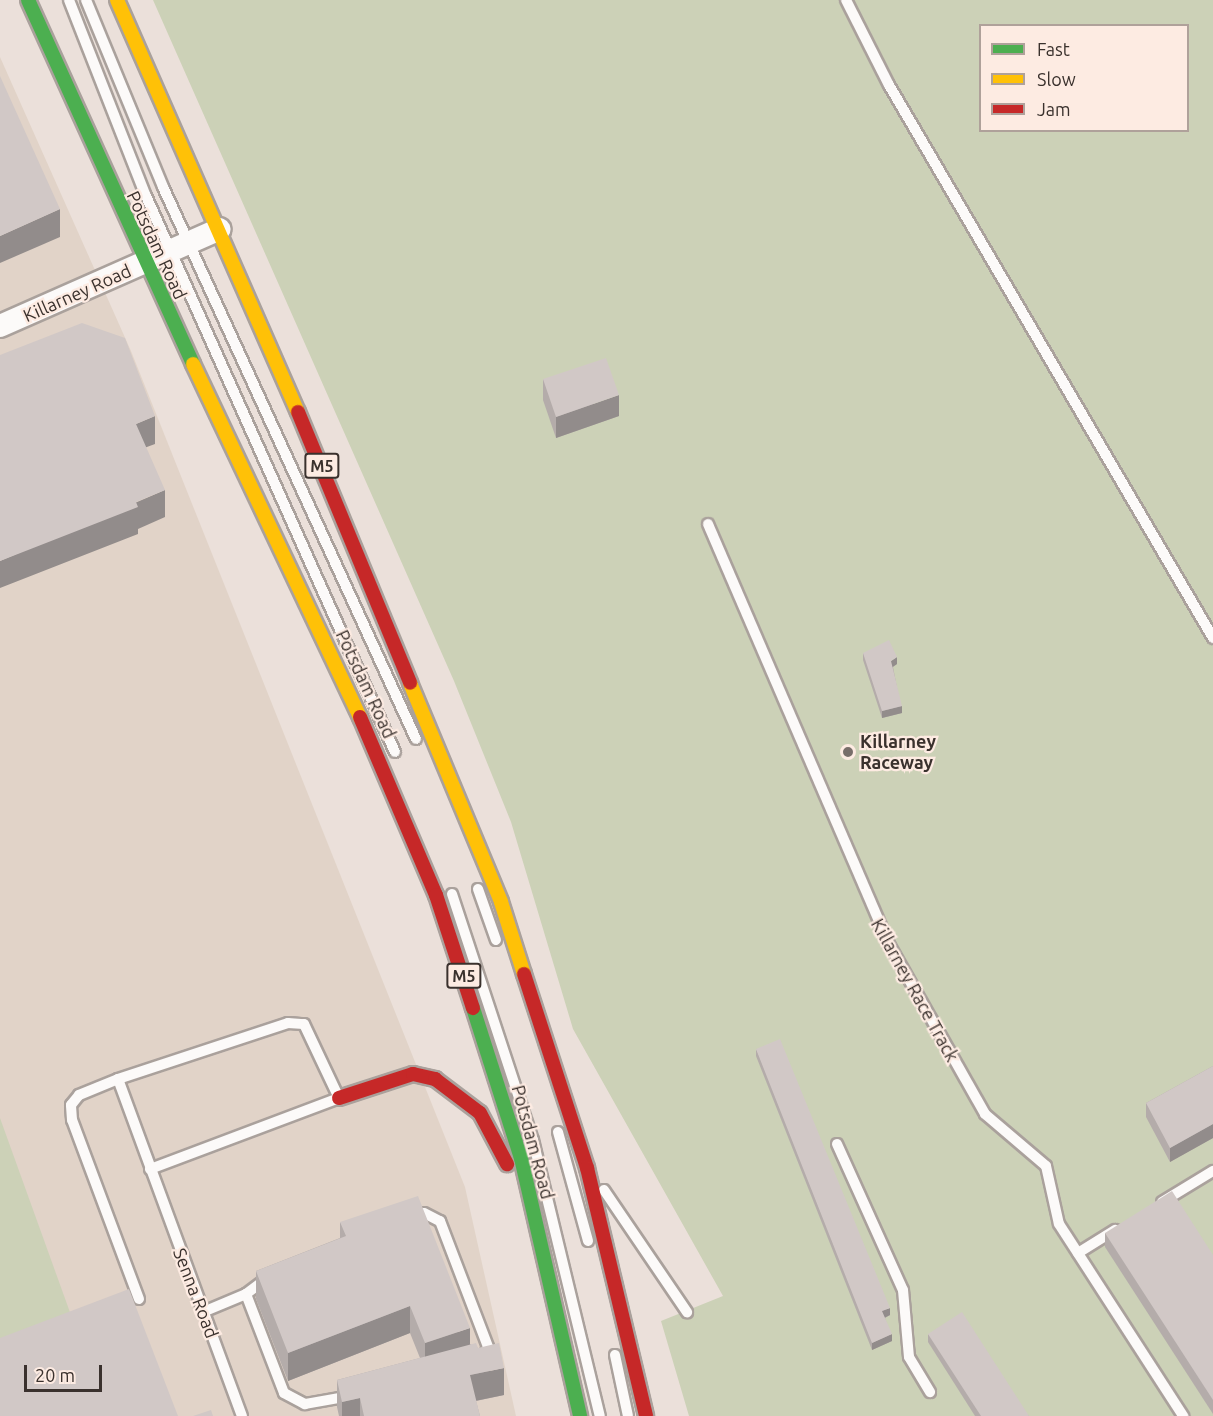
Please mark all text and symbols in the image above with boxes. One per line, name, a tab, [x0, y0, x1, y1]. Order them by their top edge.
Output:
legend	[979, 24, 1189, 132]
text: Fast	[1037, 39, 1070, 59]
text: Slow	[1037, 69, 1076, 89]
text: Jam	[1037, 99, 1071, 119]
street label: Potsdam Road	[123, 187, 191, 303]
street label: Killarney Road	[20, 260, 134, 326]
road number: M5	[304, 453, 340, 479]
street label: Potsdam Road	[332, 626, 400, 742]
place label: Killarney Raceway	[860, 731, 936, 774]
marker: Killarney Raceway	[841, 745, 855, 759]
street label: Killarney Race Track	[867, 915, 963, 1065]
road number: M5	[446, 963, 482, 989]
street label: Potsdam Road	[507, 1083, 559, 1201]
street label: Senna Road	[169, 1245, 223, 1341]
scale bar	[27, 1353, 105, 1391]
text: 20 m	[35, 1365, 75, 1385]

